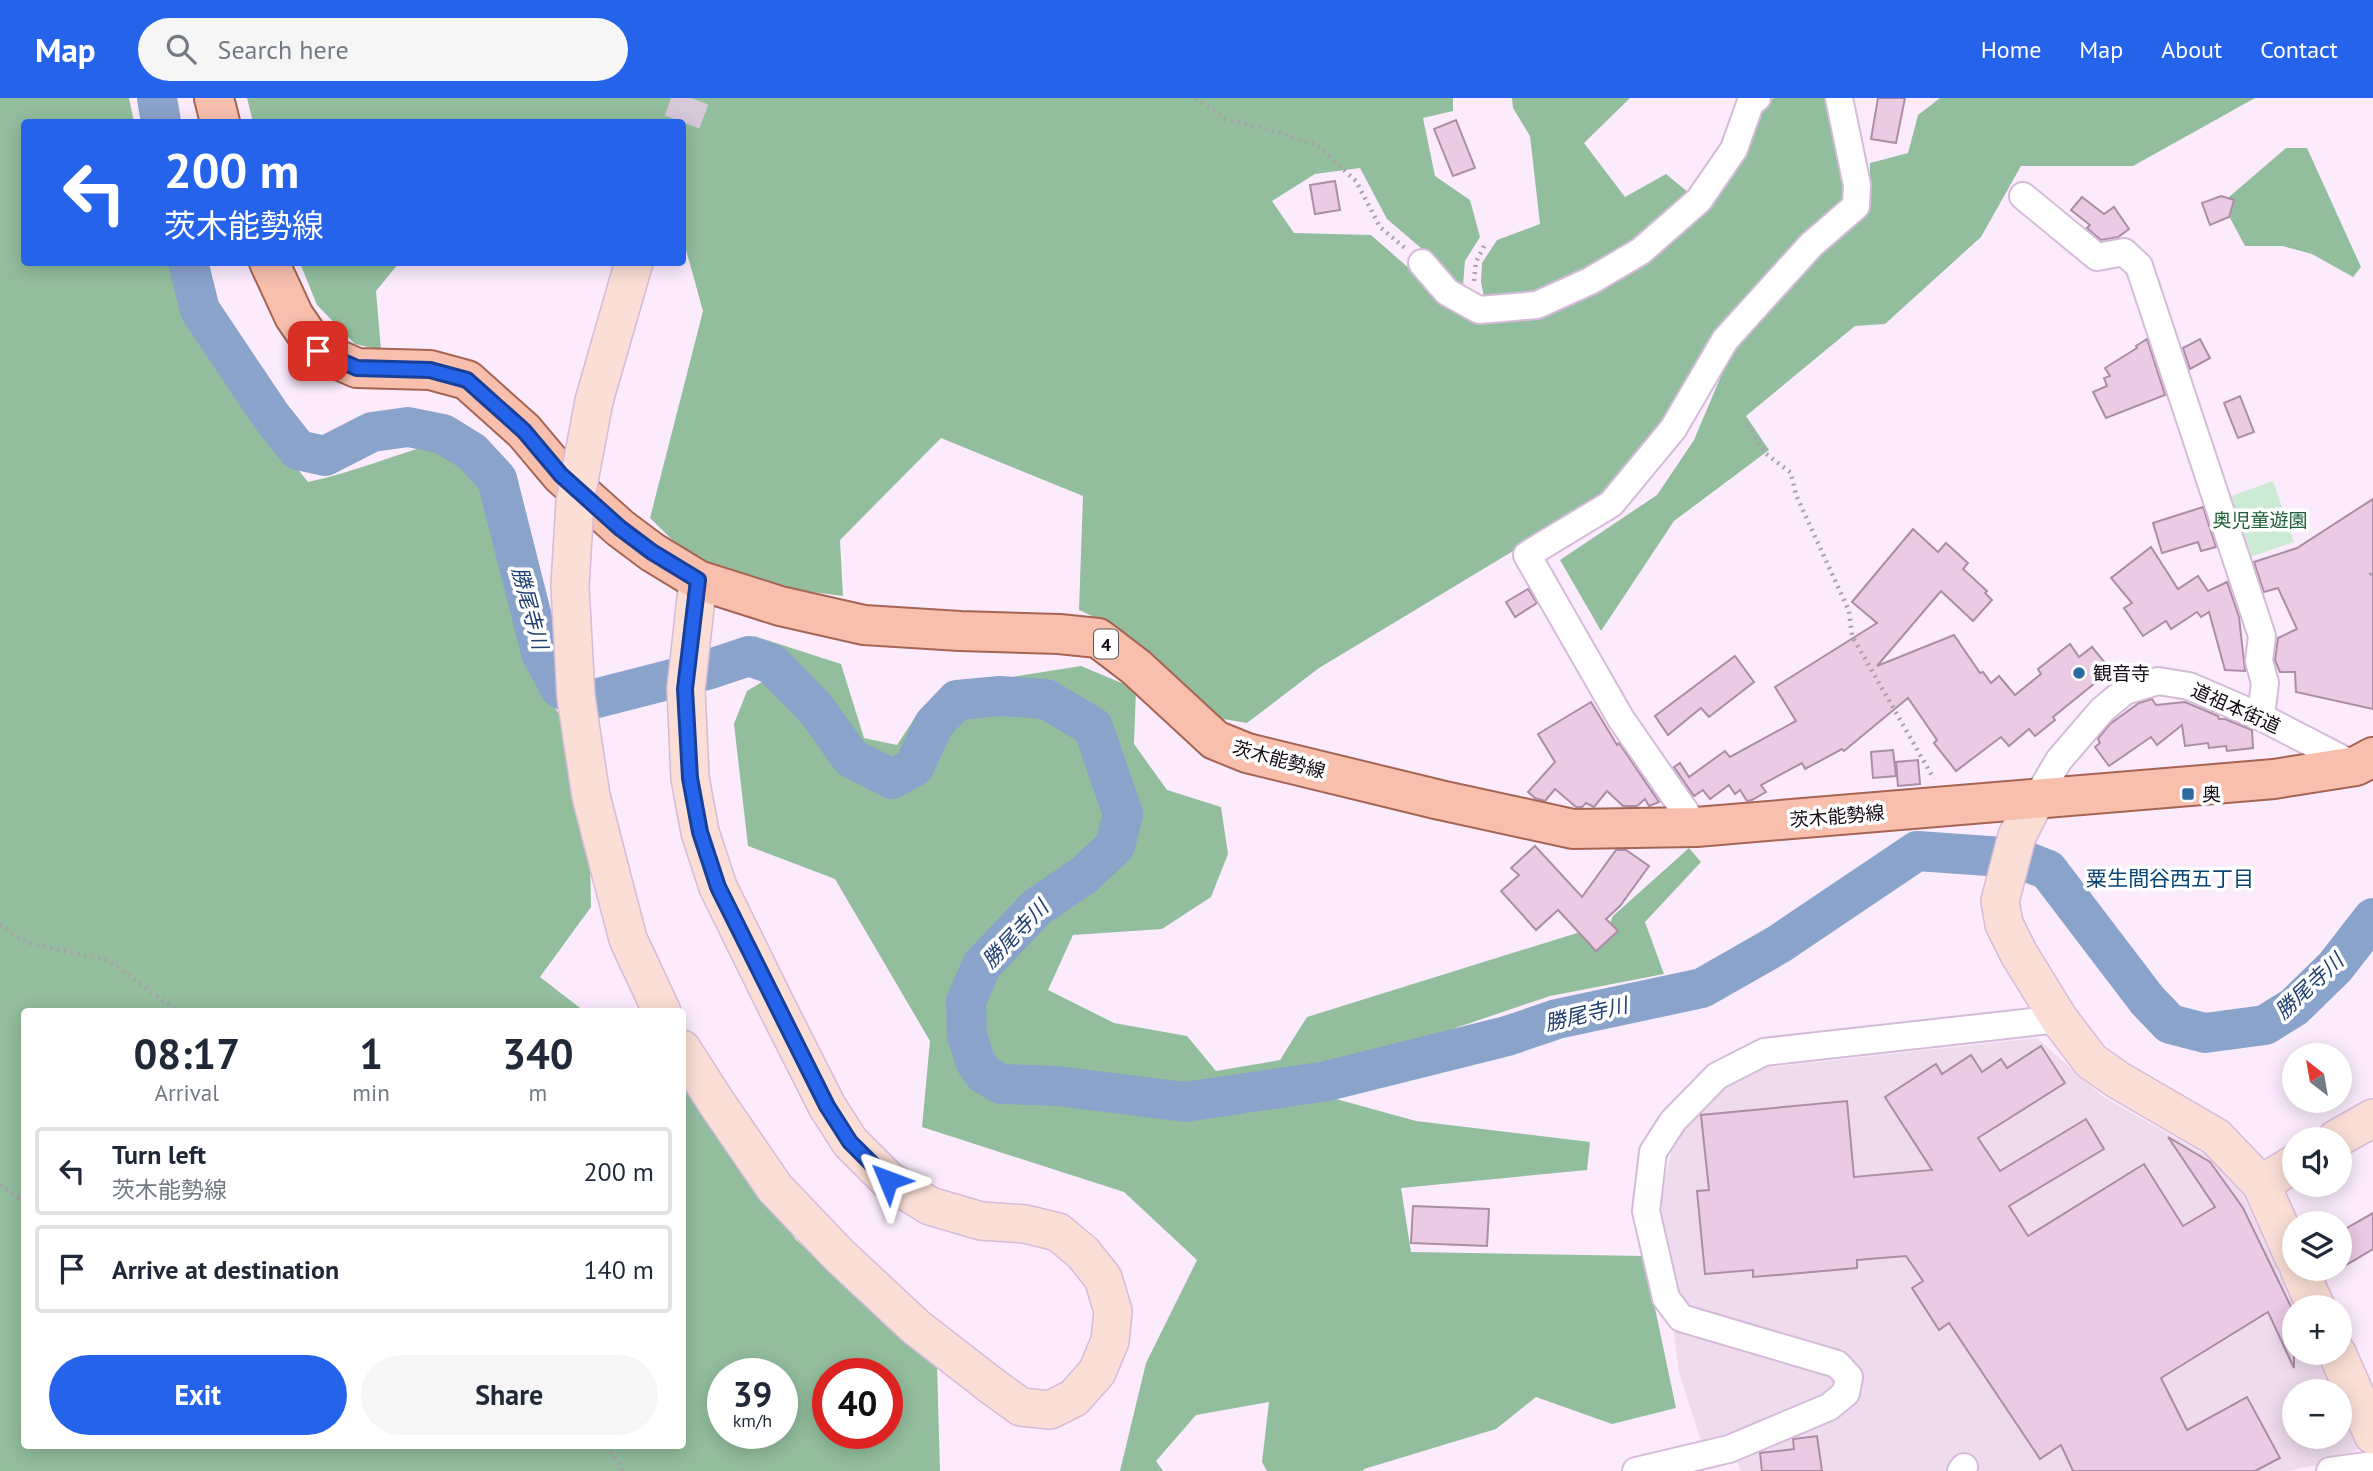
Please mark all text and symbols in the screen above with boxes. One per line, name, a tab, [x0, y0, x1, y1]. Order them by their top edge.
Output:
search box	[138, 18, 628, 81]
text: Map	[35, 28, 96, 71]
icon: search	[162, 30, 200, 68]
text: Search here	[218, 33, 349, 66]
text: Home	[1981, 34, 2041, 65]
text: Map	[2079, 34, 2123, 65]
text: About	[2161, 34, 2222, 65]
text: Contact	[2260, 34, 2338, 65]
text: 200 m	[164, 138, 299, 202]
icon: left	[49, 147, 140, 238]
text: 茨木能勢線	[164, 204, 324, 246]
pin	[288, 321, 348, 381]
icon: arrive	[299, 332, 337, 370]
park label: 奥児童遊園	[2212, 508, 2308, 532]
water label: 勝尾寺川	[506, 564, 554, 654]
road number: 4	[1094, 630, 1118, 658]
place label: 観音寺	[2093, 661, 2150, 685]
marker: 観音寺	[2071, 665, 2087, 681]
street label: 道祖本街道	[2188, 678, 2284, 738]
street label: 茨木能勢線	[1230, 735, 1328, 783]
place label: 奥	[2202, 782, 2221, 806]
marker: 奥	[2180, 786, 2196, 802]
street label: 茨木能勢線	[1789, 800, 1885, 832]
district label: 粟生間谷西五丁目	[2086, 865, 2254, 892]
water label: 勝尾寺川	[976, 893, 1055, 974]
water label: 勝尾寺川	[2269, 946, 2350, 1025]
water label: 勝尾寺川	[1542, 991, 1632, 1037]
text: 08:17	[133, 1026, 240, 1081]
text: 1	[359, 1026, 383, 1081]
text: 340	[502, 1026, 574, 1081]
north arrow	[2282, 1043, 2352, 1113]
map controls	[2282, 1043, 2352, 1449]
text: Arrival	[154, 1078, 219, 1107]
text: min	[352, 1078, 390, 1107]
text: m	[529, 1078, 547, 1107]
button: sound	[2282, 1127, 2352, 1197]
text: Turn left	[112, 1138, 206, 1171]
position arrow	[851, 1143, 925, 1217]
icon: left	[53, 1152, 91, 1190]
text: 200 m	[583, 1155, 654, 1188]
text: 茨木能勢線	[112, 1175, 227, 1204]
button: layers	[2282, 1211, 2352, 1281]
icon: arrive	[53, 1250, 91, 1288]
text: Arrive at destination	[112, 1253, 339, 1286]
text: 140 m	[583, 1253, 654, 1286]
button: +	[2282, 1295, 2352, 1365]
button: Exit	[49, 1355, 347, 1435]
button: Share	[361, 1355, 658, 1435]
speed limit sign: 40	[812, 1358, 903, 1449]
text: 39	[733, 1371, 772, 1417]
button: −	[2282, 1379, 2352, 1449]
text: km/h	[733, 1409, 772, 1432]

